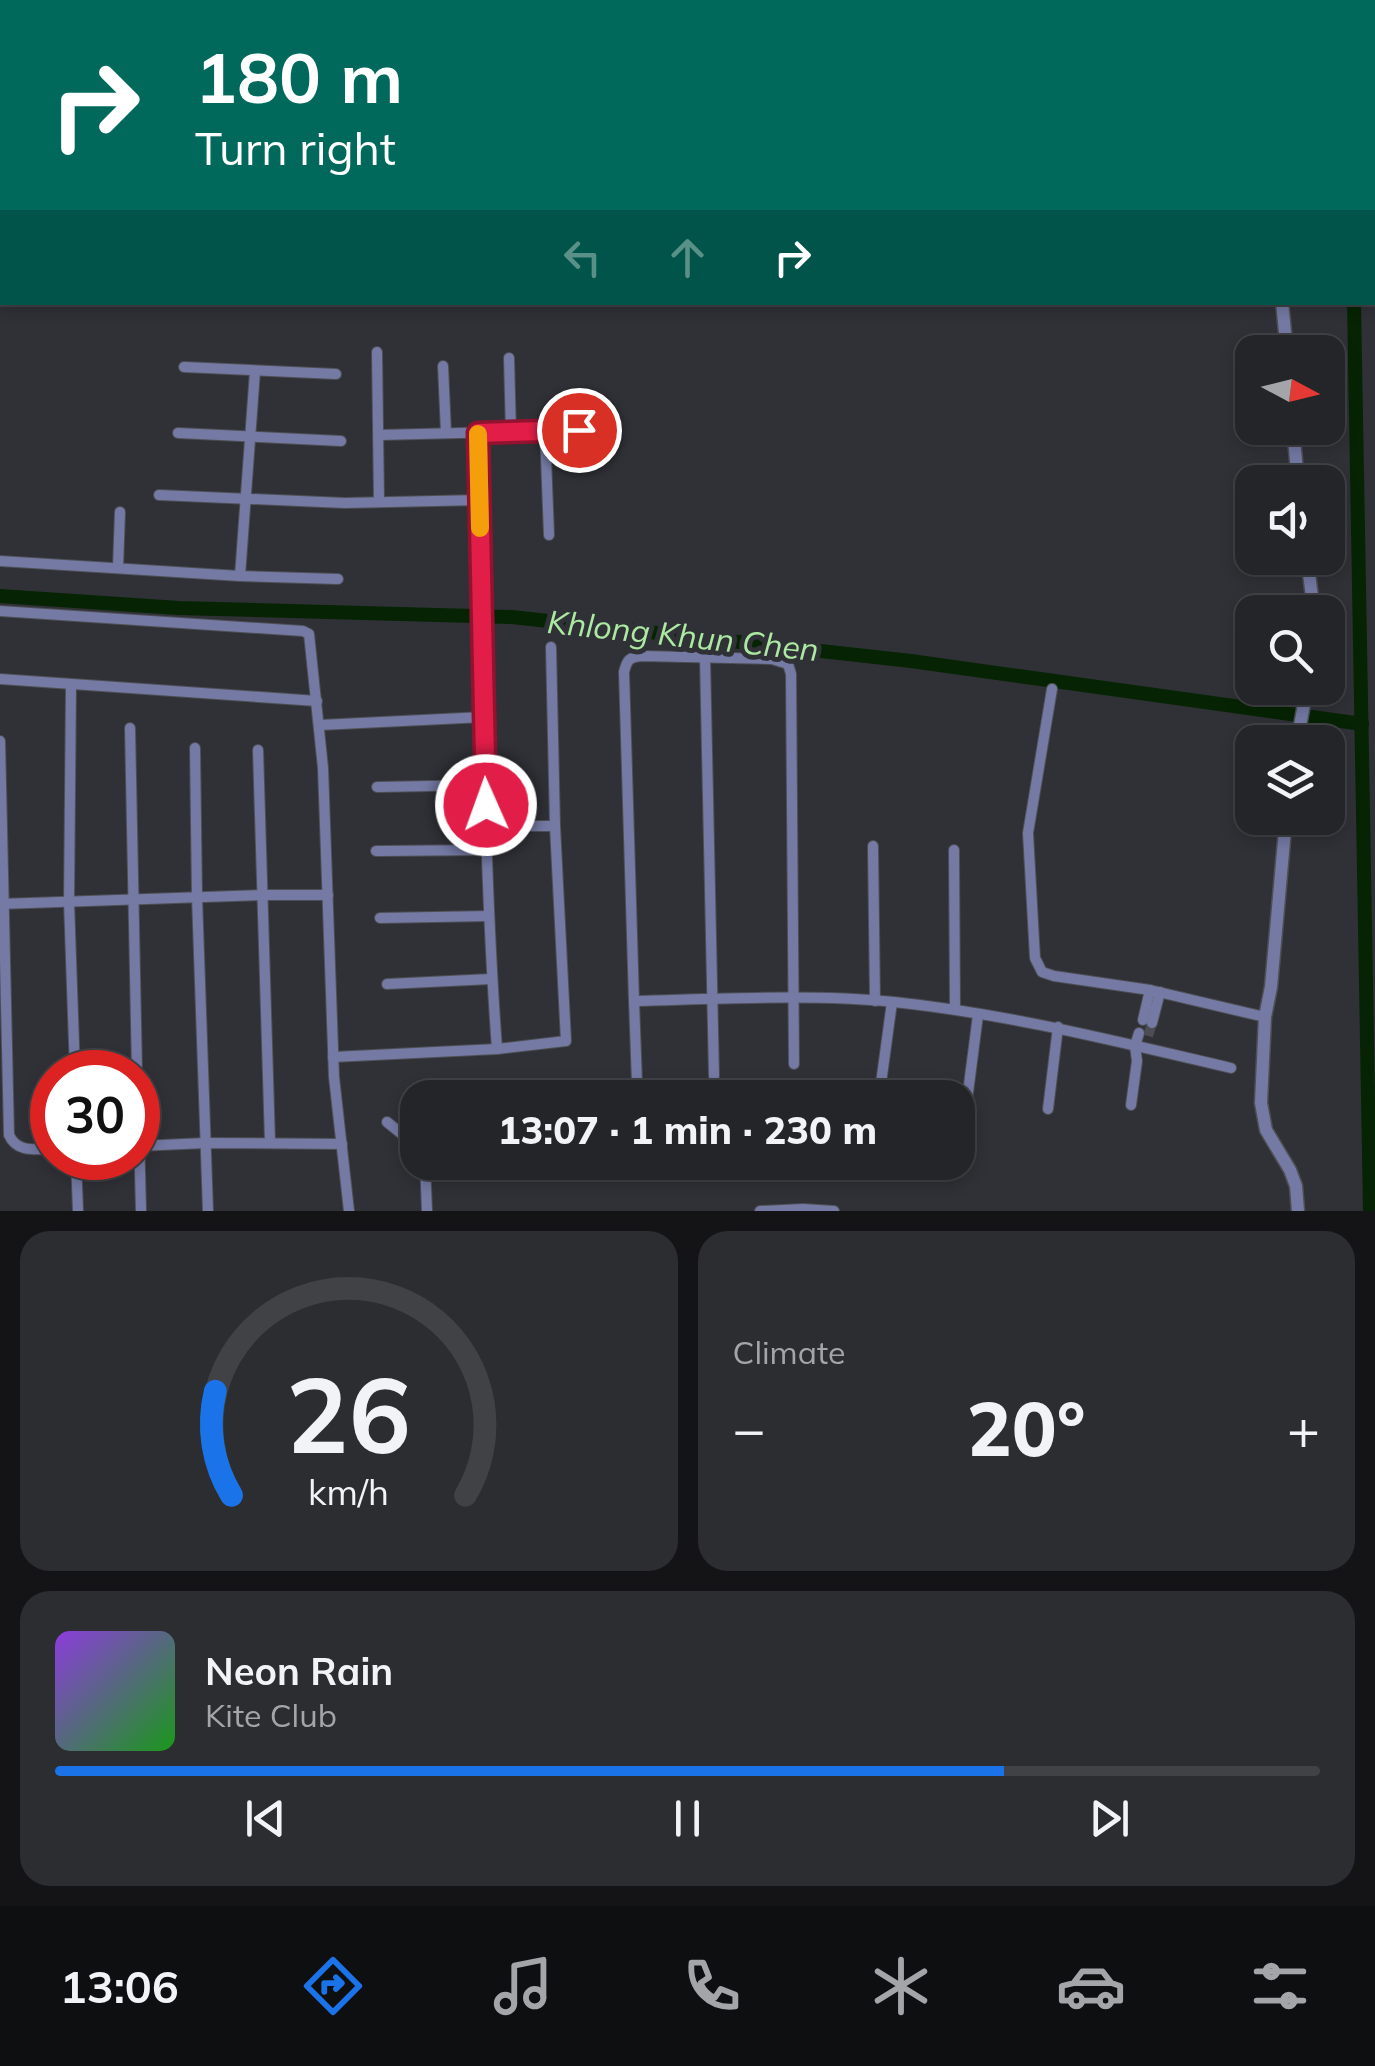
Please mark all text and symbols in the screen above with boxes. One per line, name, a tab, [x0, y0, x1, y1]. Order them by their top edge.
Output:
text: 180 m	[195, 33, 403, 121]
icon: right	[30, 40, 160, 170]
text: Turn right	[195, 120, 396, 176]
icon: left	[555, 230, 610, 285]
icon: ahead	[660, 230, 715, 285]
icon: right	[765, 230, 820, 285]
north arrow	[1235, 335, 1345, 445]
map controls	[1235, 335, 1345, 835]
pin	[537, 388, 622, 473]
icon: arrive	[552, 403, 607, 458]
button: sound	[1235, 465, 1345, 575]
button: search	[1235, 595, 1345, 705]
water label: Khlong Khun Chen	[545, 601, 821, 669]
button: layers	[1235, 725, 1345, 835]
position arrow	[434, 753, 538, 857]
speed limit sign: 30	[30, 1050, 160, 1180]
text: 13:07 · 1 min · 230 m	[498, 1106, 877, 1154]
text: Climate	[733, 1332, 845, 1372]
text: 26	[286, 1348, 411, 1479]
text: 20°	[967, 1381, 1086, 1475]
text: −	[733, 1394, 766, 1463]
text: +	[1287, 1394, 1320, 1463]
text: km/h	[308, 1469, 389, 1514]
text: Neon Rain	[205, 1647, 393, 1695]
text: Kite Club	[205, 1695, 337, 1735]
icon: previous	[238, 1791, 293, 1846]
icon: pause	[660, 1791, 715, 1846]
icon: next	[1082, 1791, 1137, 1846]
icon: directions	[298, 1951, 368, 2021]
icon: music	[488, 1951, 558, 2021]
icon: phone	[677, 1951, 747, 2021]
icon: climate	[866, 1951, 936, 2021]
icon: car	[1056, 1951, 1126, 2021]
icon: filters	[1245, 1951, 1315, 2021]
text: 13:06	[60, 1958, 179, 2014]

